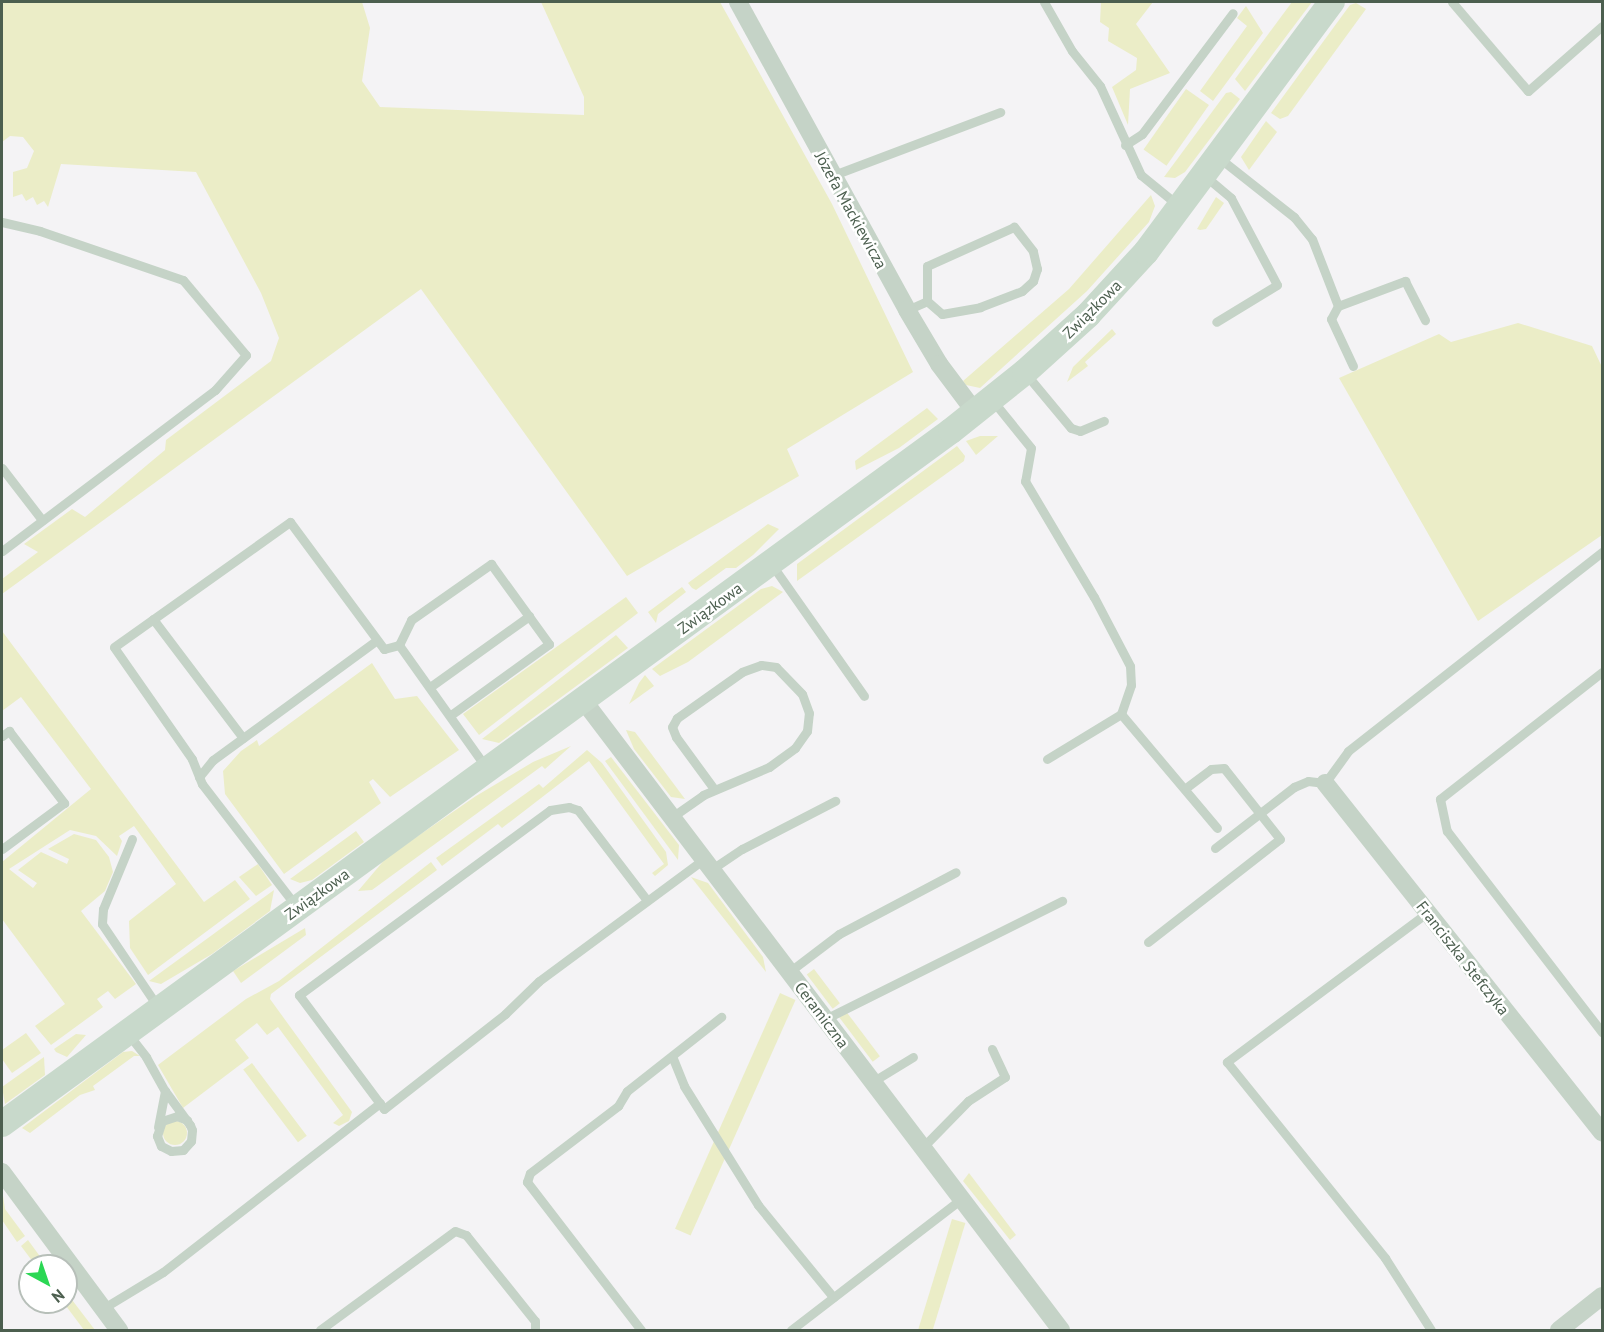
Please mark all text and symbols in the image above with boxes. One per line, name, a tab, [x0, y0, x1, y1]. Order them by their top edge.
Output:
street label: Józefa Mackiewicza	[811, 148, 891, 272]
street label: Związkowa	[1059, 276, 1125, 342]
street label: Związkowa	[674, 578, 746, 638]
street label: Związkowa	[281, 864, 353, 924]
street label: Franciszka Stefczyka	[1413, 897, 1513, 1019]
street label: Ceramiczna	[791, 978, 853, 1052]
north arrow	[18, 1254, 78, 1314]
text: N	[48, 1285, 69, 1307]

